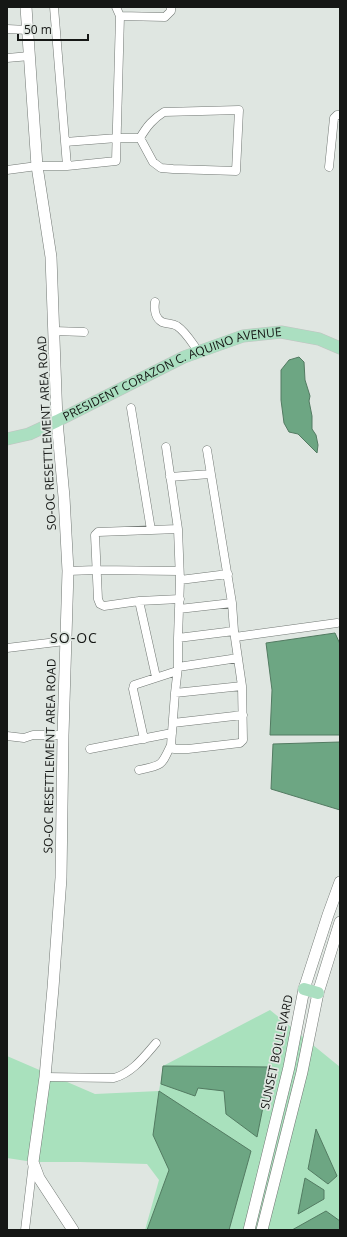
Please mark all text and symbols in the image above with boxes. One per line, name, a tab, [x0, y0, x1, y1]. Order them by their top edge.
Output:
scale bar	[18, 16, 88, 42]
text: 50 m	[24, 21, 52, 38]
street label: PRESIDENT CORAZON C. AQUINO AVENUE	[60, 323, 282, 425]
street label: SO-OC RESETTLEMENT AREA ROAD	[33, 335, 60, 531]
district label: SO-OC	[50, 628, 98, 647]
street label: SO-OC RESETTLEMENT AREA ROAD	[39, 658, 60, 854]
street label: SUNSET BOULEVARD	[256, 993, 297, 1111]

